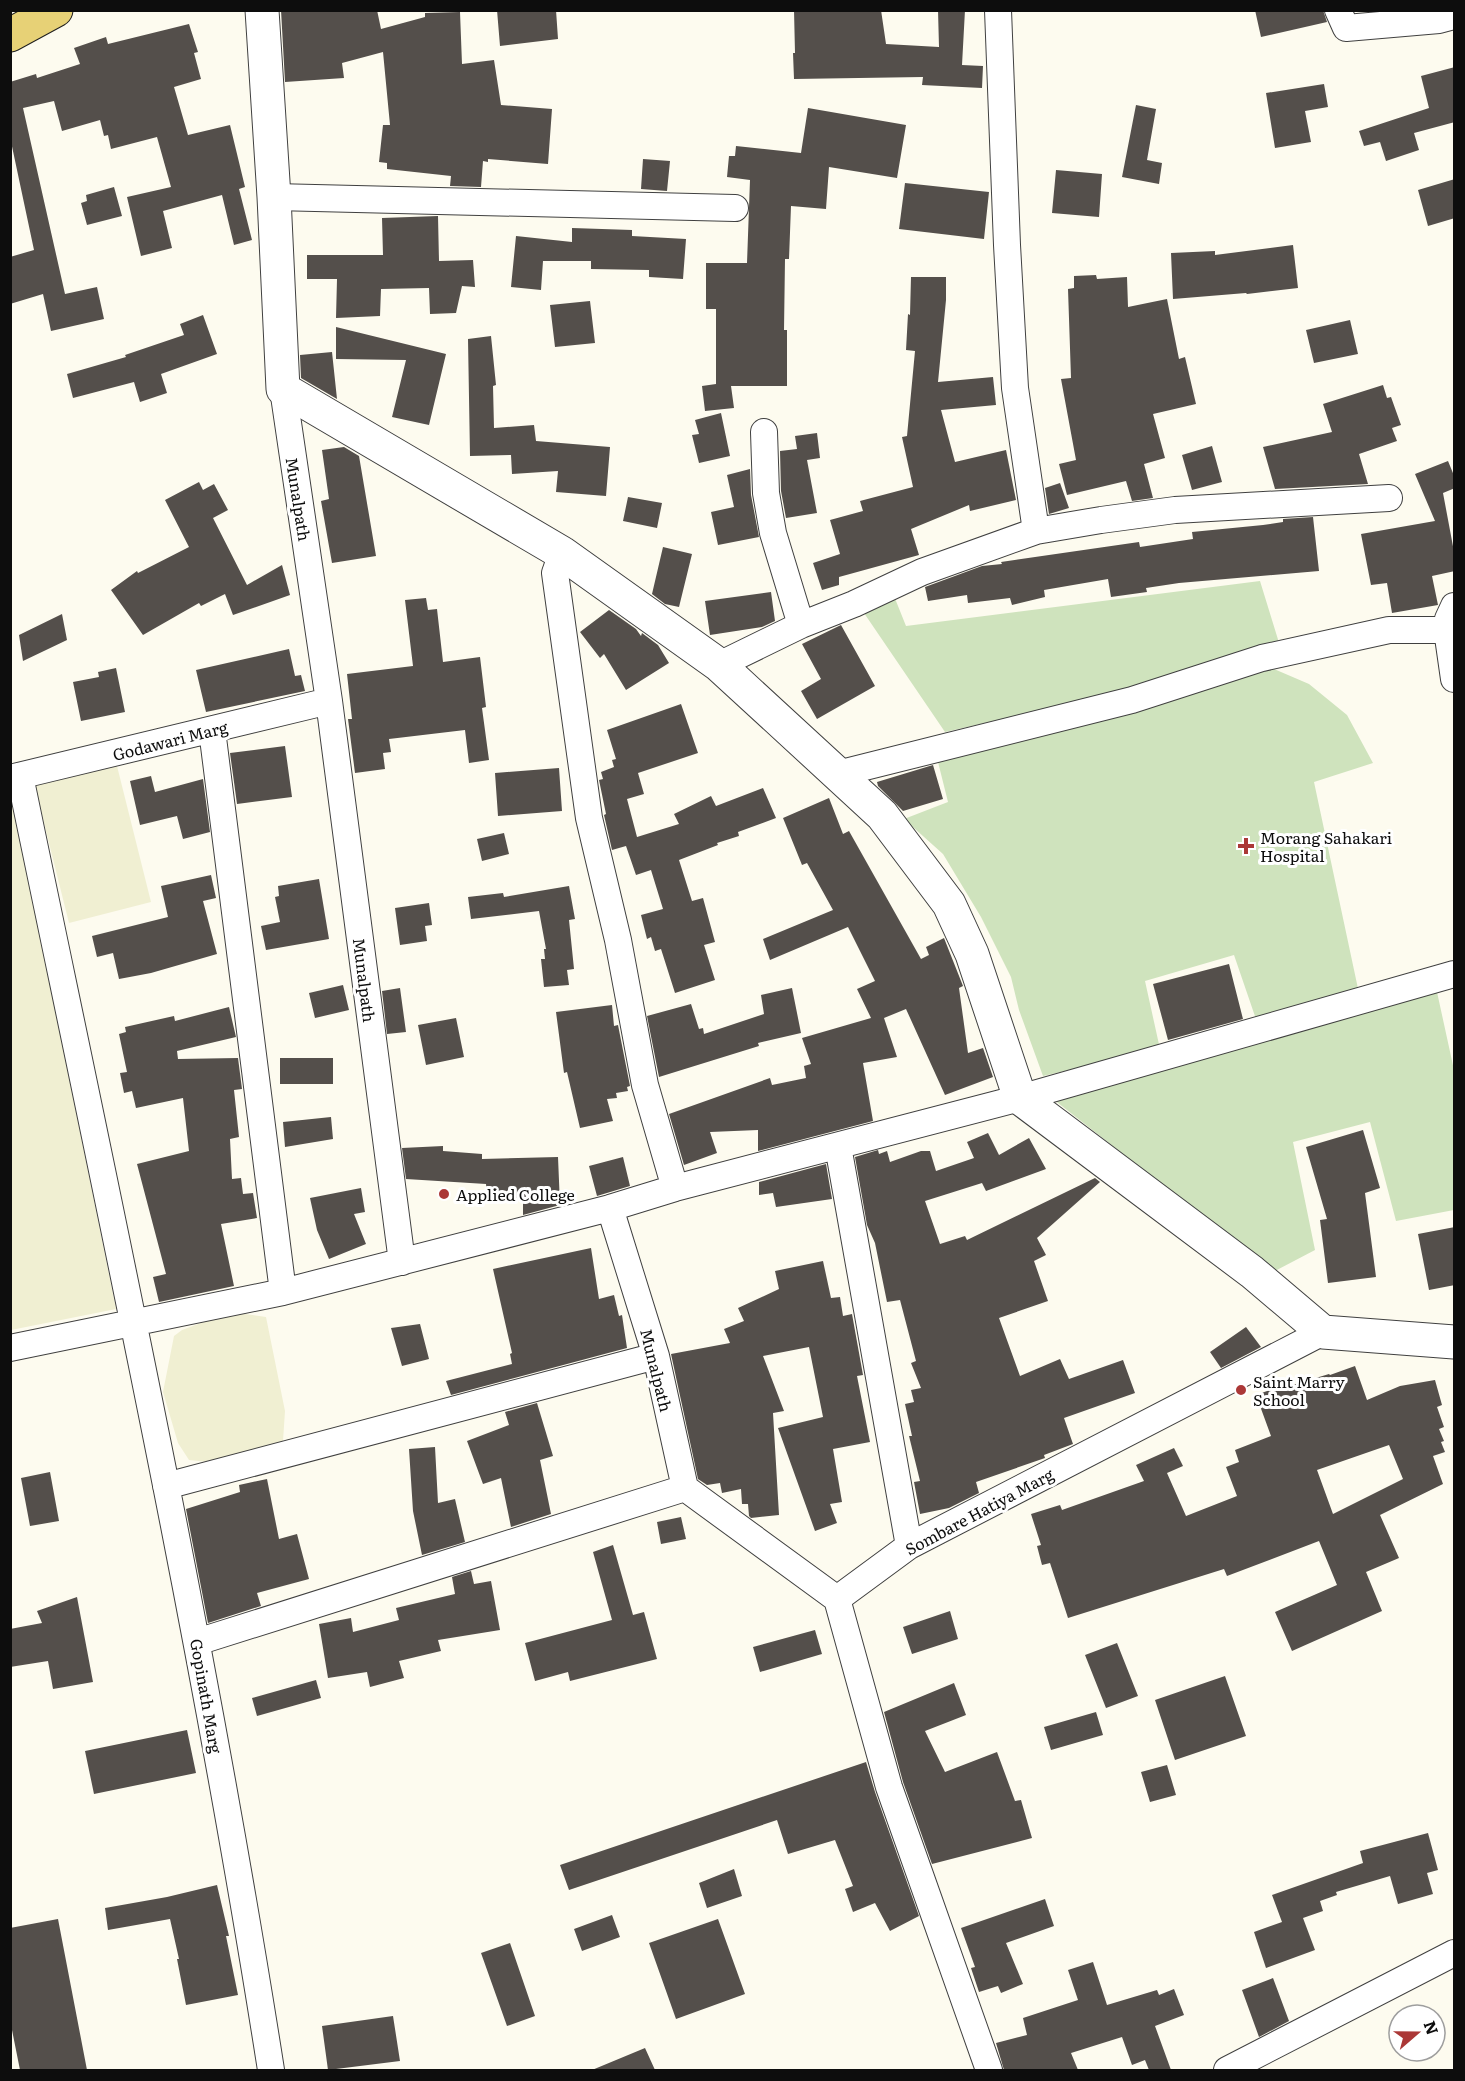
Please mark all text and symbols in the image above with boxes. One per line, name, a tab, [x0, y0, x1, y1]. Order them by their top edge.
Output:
street label: Munalpath	[281, 455, 318, 543]
street label: Godawari Marg	[110, 714, 230, 766]
place label: Morang Sahakari Hospital	[1260, 825, 1392, 867]
marker: Morang Sahakari Hospital	[1237, 837, 1255, 855]
street label: Munalpath	[348, 936, 382, 1024]
place label: Applied College	[456, 1182, 575, 1206]
marker: Applied College	[437, 1187, 451, 1201]
street label: Munalpath	[635, 1326, 679, 1415]
place label: Saint Marry School	[1253, 1369, 1345, 1411]
marker: Saint Marry School	[1234, 1383, 1248, 1397]
street label: Sombare Hatiya Marg	[900, 1462, 1058, 1560]
street label: Gopinath Marg	[185, 1637, 229, 1755]
north arrow	[1387, 2003, 1447, 2063]
text: N	[1418, 2017, 1446, 2038]

